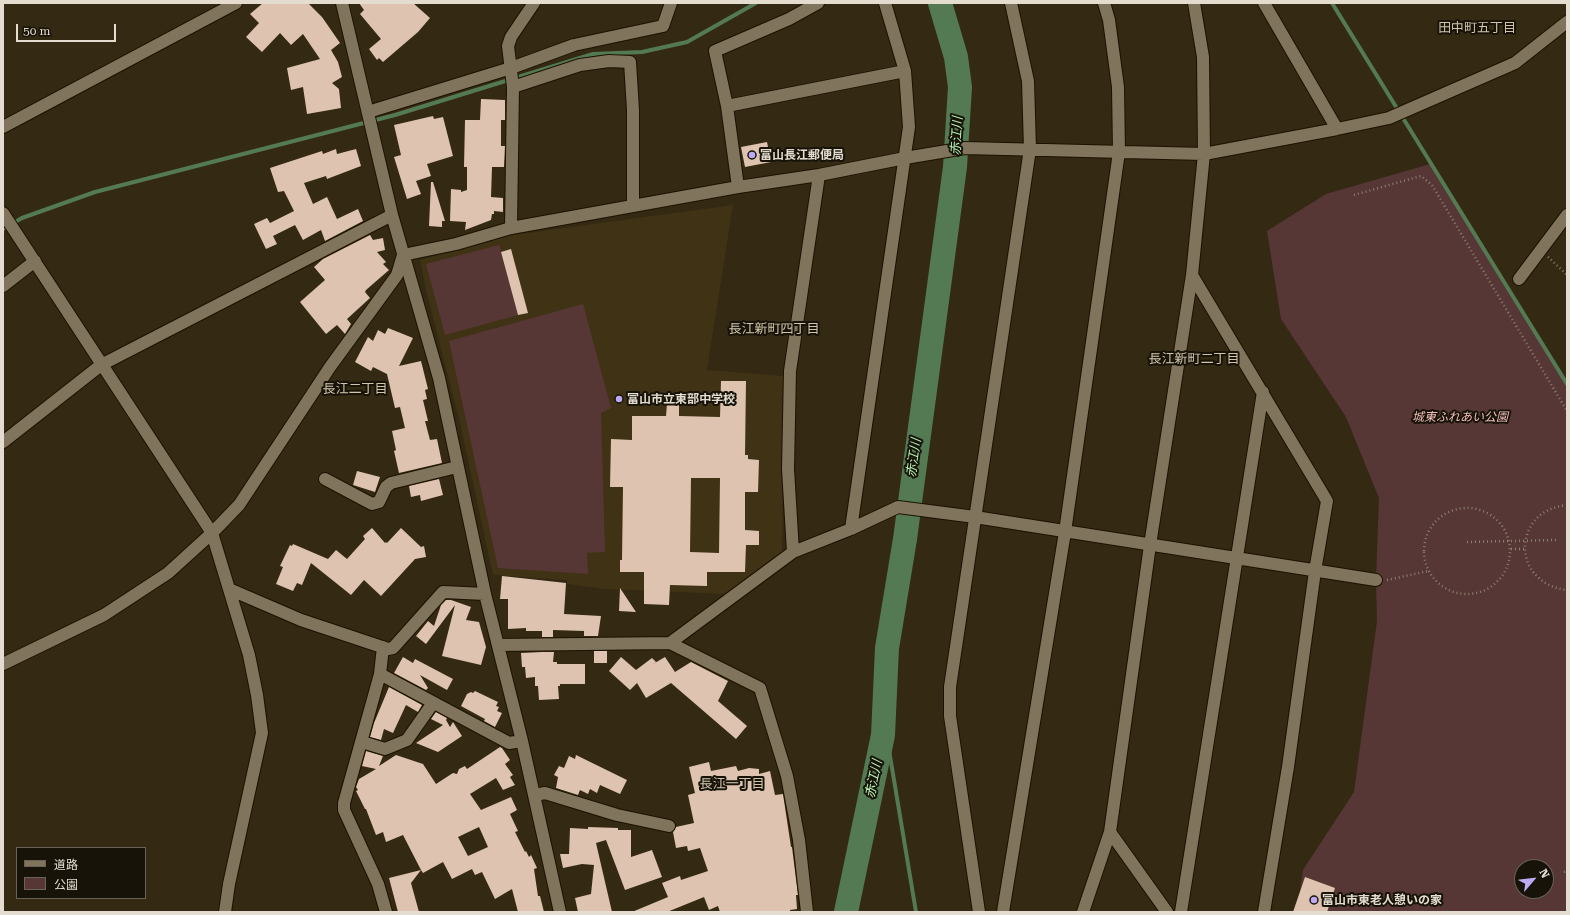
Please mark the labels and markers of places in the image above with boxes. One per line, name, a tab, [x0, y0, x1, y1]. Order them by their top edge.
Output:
place label: 富山長江郵便局	[760, 148, 844, 162]
marker: 富山長江郵便局	[747, 150, 757, 160]
place label: 富山市立東部中学校	[627, 392, 735, 406]
marker: 富山市立東部中学校	[614, 394, 624, 404]
place label: 富山市東老人憩いの家	[1322, 893, 1442, 907]
marker: 富山市東老人憩いの家	[1309, 895, 1319, 905]

